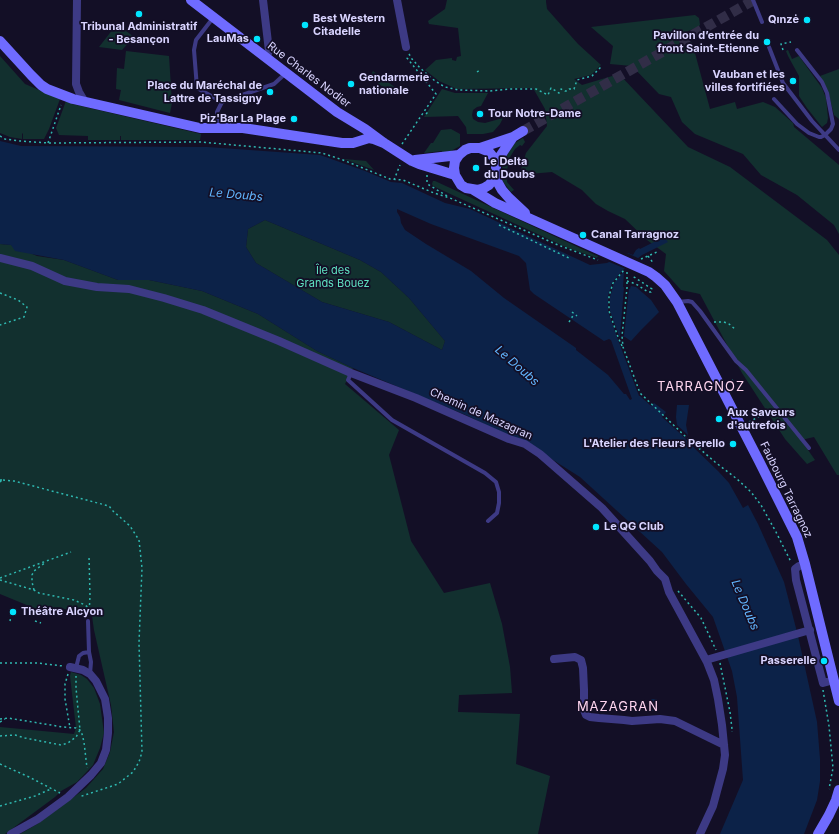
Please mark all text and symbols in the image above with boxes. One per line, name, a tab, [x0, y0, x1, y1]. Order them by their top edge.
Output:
marker: Tribunal Administratif - Besançon	[134, 9, 144, 19]
place label: Best Western Citadelle	[313, 12, 385, 38]
place label: Qınzė	[768, 13, 799, 27]
marker: Qınzė	[802, 15, 812, 25]
place label: Tribunal Administratif - Besançon	[81, 20, 197, 46]
marker: Best Western Citadelle	[300, 20, 310, 30]
place label: Pavillon d’entrée du front Saint-Etienne	[653, 29, 759, 55]
place label: LauMas	[207, 32, 249, 46]
marker: LauMas	[252, 34, 262, 44]
marker: Pavillon d’entrée du front Saint-Etienne	[762, 37, 772, 47]
street label: Rue Charles Nodier	[265, 39, 353, 111]
place label: Vauban et les villes fortifiées	[705, 68, 785, 94]
place label: Gendarmerie nationale	[359, 71, 429, 97]
marker: Vauban et les villes fortifiées	[788, 76, 798, 86]
place label: Place du Maréchal de Lattre de Tassigny	[147, 79, 262, 105]
marker: Gendarmerie nationale	[346, 79, 356, 89]
marker: Place du Maréchal de Lattre de Tassigny	[265, 87, 275, 97]
place label: Tour Notre-Dame	[488, 107, 581, 121]
marker: Tour Notre-Dame	[475, 109, 485, 119]
place label: Piz'Bar La Plage	[200, 112, 286, 126]
marker: Piz'Bar La Plage	[289, 114, 299, 124]
place label: Le Delta du Doubs	[484, 155, 535, 181]
marker: Le Delta du Doubs	[471, 163, 481, 173]
water label: Le Doubs	[209, 185, 263, 205]
place label: Canal Tarragnoz	[591, 228, 679, 242]
marker: Canal Tarragnoz	[578, 230, 588, 240]
park label: Île des Grands Bouez	[296, 264, 370, 290]
water label: Le Doubs	[492, 343, 542, 389]
district label: TARRAGNOZ	[657, 379, 745, 395]
street label: Chemin de Mazagran	[428, 385, 534, 443]
place label: Aux Saveurs d'autrefois	[727, 406, 795, 432]
marker: Aux Saveurs d'autrefois	[714, 414, 724, 424]
place label: L'Atelier des Fleurs Perello	[584, 437, 725, 451]
marker: L'Atelier des Fleurs Perello	[728, 439, 738, 449]
street label: Faubourg Tarragnoz	[757, 440, 815, 540]
place label: Le QG Club	[604, 520, 664, 534]
marker: Le QG Club	[591, 522, 601, 532]
water label: Le Doubs	[728, 577, 762, 633]
place label: Théâtre Alcyon	[21, 605, 103, 619]
marker: Théâtre Alcyon	[8, 607, 18, 617]
place label: Passerelle	[760, 654, 816, 668]
marker: Passerelle	[819, 656, 829, 666]
district label: MAZAGRAN	[577, 699, 659, 715]

